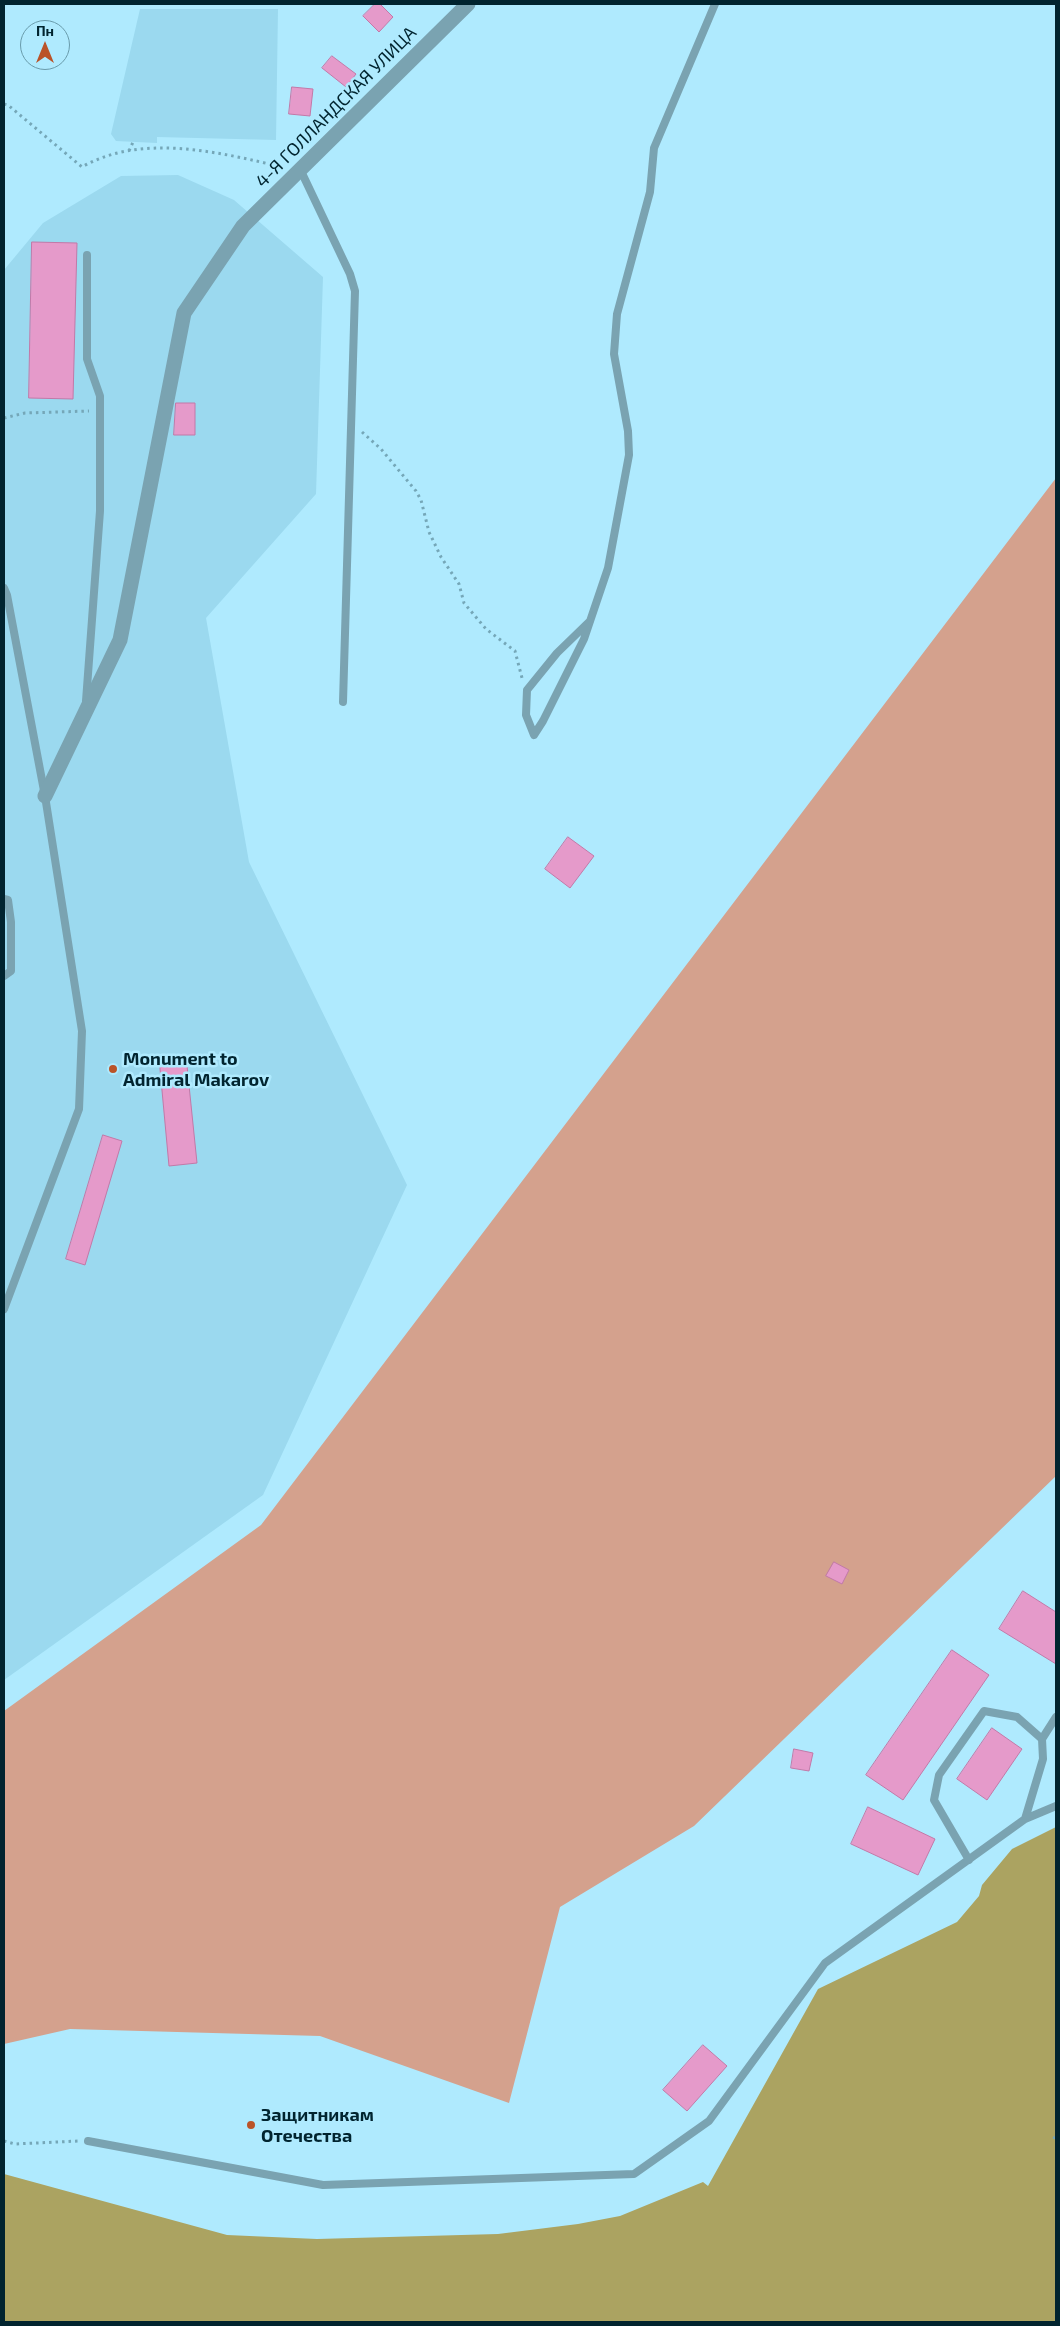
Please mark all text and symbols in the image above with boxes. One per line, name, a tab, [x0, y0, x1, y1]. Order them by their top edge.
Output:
north arrow	[20, 20, 70, 70]
text: Пн	[36, 22, 54, 39]
street label: 4-Я ГОЛЛАНДСКАЯ УЛИЦА	[251, 22, 421, 192]
place label: Monument to Admiral Makarov	[123, 1048, 269, 1090]
marker: Monument to Admiral Makarov	[107, 1063, 119, 1075]
place label: Защитникам Отечества	[261, 2104, 374, 2146]
marker: Защитникам Отечества	[245, 2119, 257, 2131]

